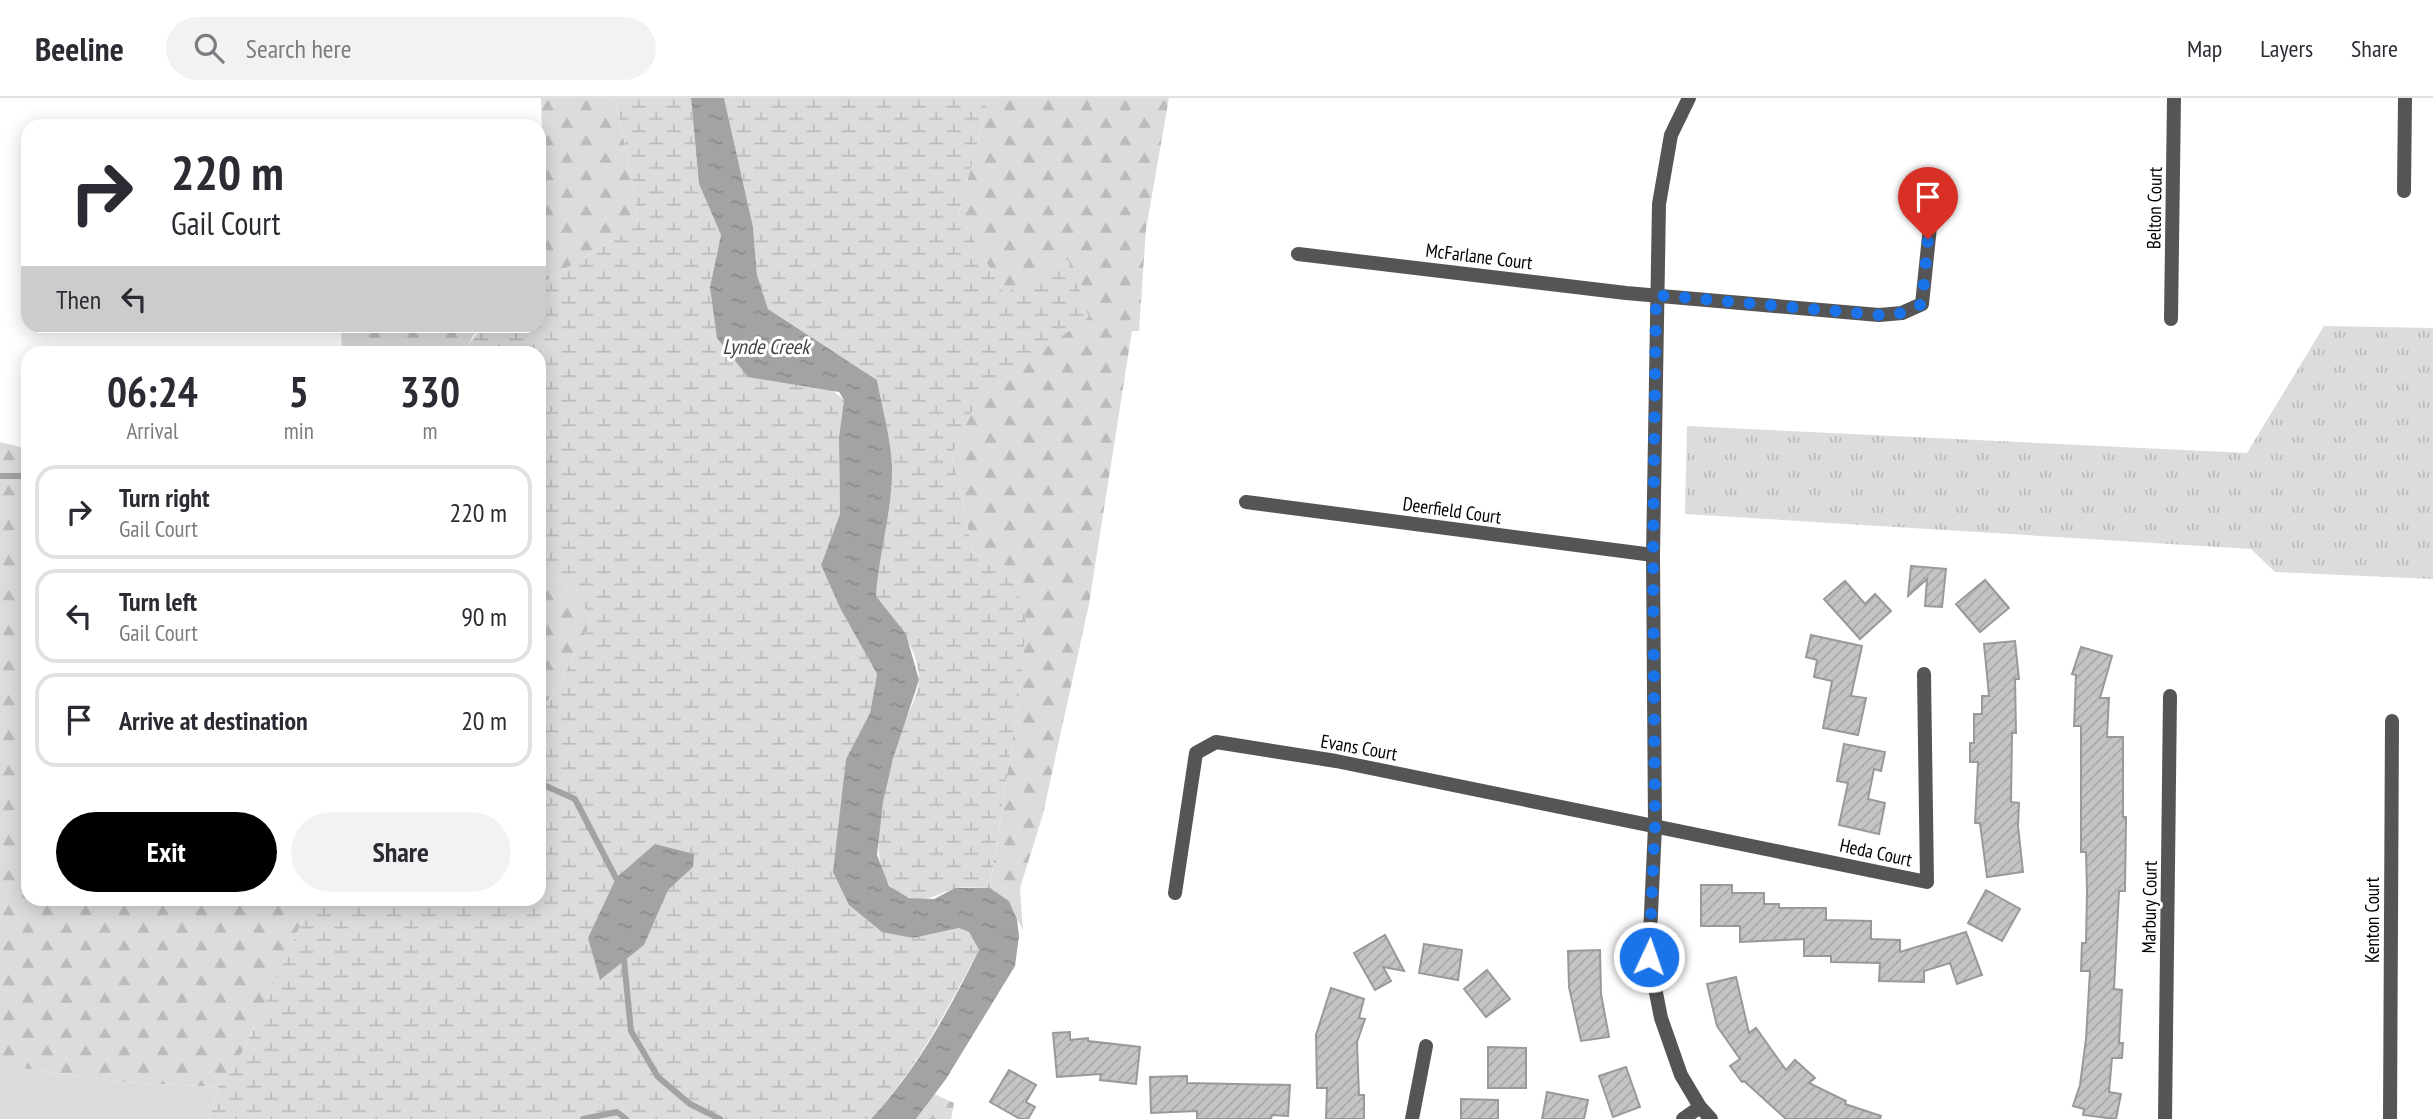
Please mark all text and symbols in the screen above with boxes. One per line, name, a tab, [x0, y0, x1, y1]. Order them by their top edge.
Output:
search box	[166, 17, 656, 80]
text: Beeline	[35, 27, 124, 70]
icon: search	[190, 29, 228, 67]
text: Search here	[246, 32, 351, 65]
text: Map	[2187, 33, 2222, 64]
text: Layers	[2260, 33, 2313, 64]
text: Share	[2351, 33, 2398, 64]
text: 220 m	[171, 140, 284, 204]
icon: right	[56, 147, 147, 238]
street label: Belton Court	[2141, 166, 2167, 249]
pin	[1898, 167, 1958, 239]
icon: arrive	[1909, 178, 1947, 216]
text: Gail Court	[171, 202, 281, 244]
street label: McFarlane Court	[1424, 238, 1534, 275]
icon: left	[115, 280, 153, 318]
text: Then	[56, 283, 101, 316]
water label: Lynde Creek	[723, 333, 812, 360]
text: 06:24	[107, 364, 198, 419]
text: 5	[289, 364, 309, 419]
text: 330	[400, 364, 460, 419]
text: Arrival	[126, 416, 178, 445]
text: min	[284, 416, 314, 445]
text: m	[422, 416, 437, 445]
text: Turn right	[119, 481, 210, 514]
street label: Deerfield Court	[1401, 491, 1503, 529]
icon: right	[60, 493, 98, 531]
text: 220 m	[449, 496, 507, 529]
text: Gail Court	[119, 514, 198, 543]
text: Turn left	[119, 585, 197, 618]
icon: left	[60, 597, 98, 635]
text: 90 m	[461, 600, 507, 633]
text: Gail Court	[119, 618, 198, 647]
icon: arrive	[60, 701, 98, 739]
text: Arrive at destination	[119, 704, 308, 737]
text: 20 m	[461, 704, 507, 737]
street label: Evans Court	[1319, 728, 1400, 766]
button: Exit	[56, 812, 277, 892]
button: Share	[291, 812, 511, 892]
street label: Heda Court	[1838, 833, 1915, 872]
street label: Marbury Court	[2136, 860, 2162, 954]
street label: Kenton Court	[2360, 876, 2384, 963]
position arrow	[1612, 920, 1686, 994]

